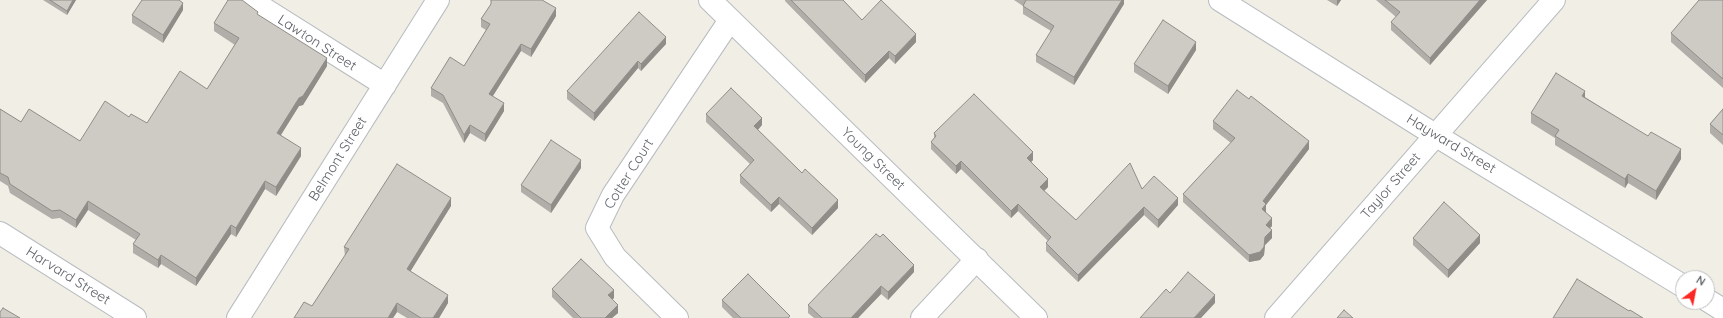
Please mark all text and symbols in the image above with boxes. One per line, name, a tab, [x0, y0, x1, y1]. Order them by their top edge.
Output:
street label: Lawton Street	[275, 11, 359, 75]
street label: Hayward Street	[1403, 111, 1499, 177]
street label: Belmont Street	[305, 114, 371, 204]
street label: Young Street	[837, 124, 909, 194]
street label: Cotter Court	[601, 136, 657, 212]
street label: Taylor Street	[1358, 149, 1424, 223]
street label: Harvard Street	[23, 243, 113, 309]
north arrow	[1675, 270, 1715, 310]
text: N	[1694, 273, 1708, 289]

